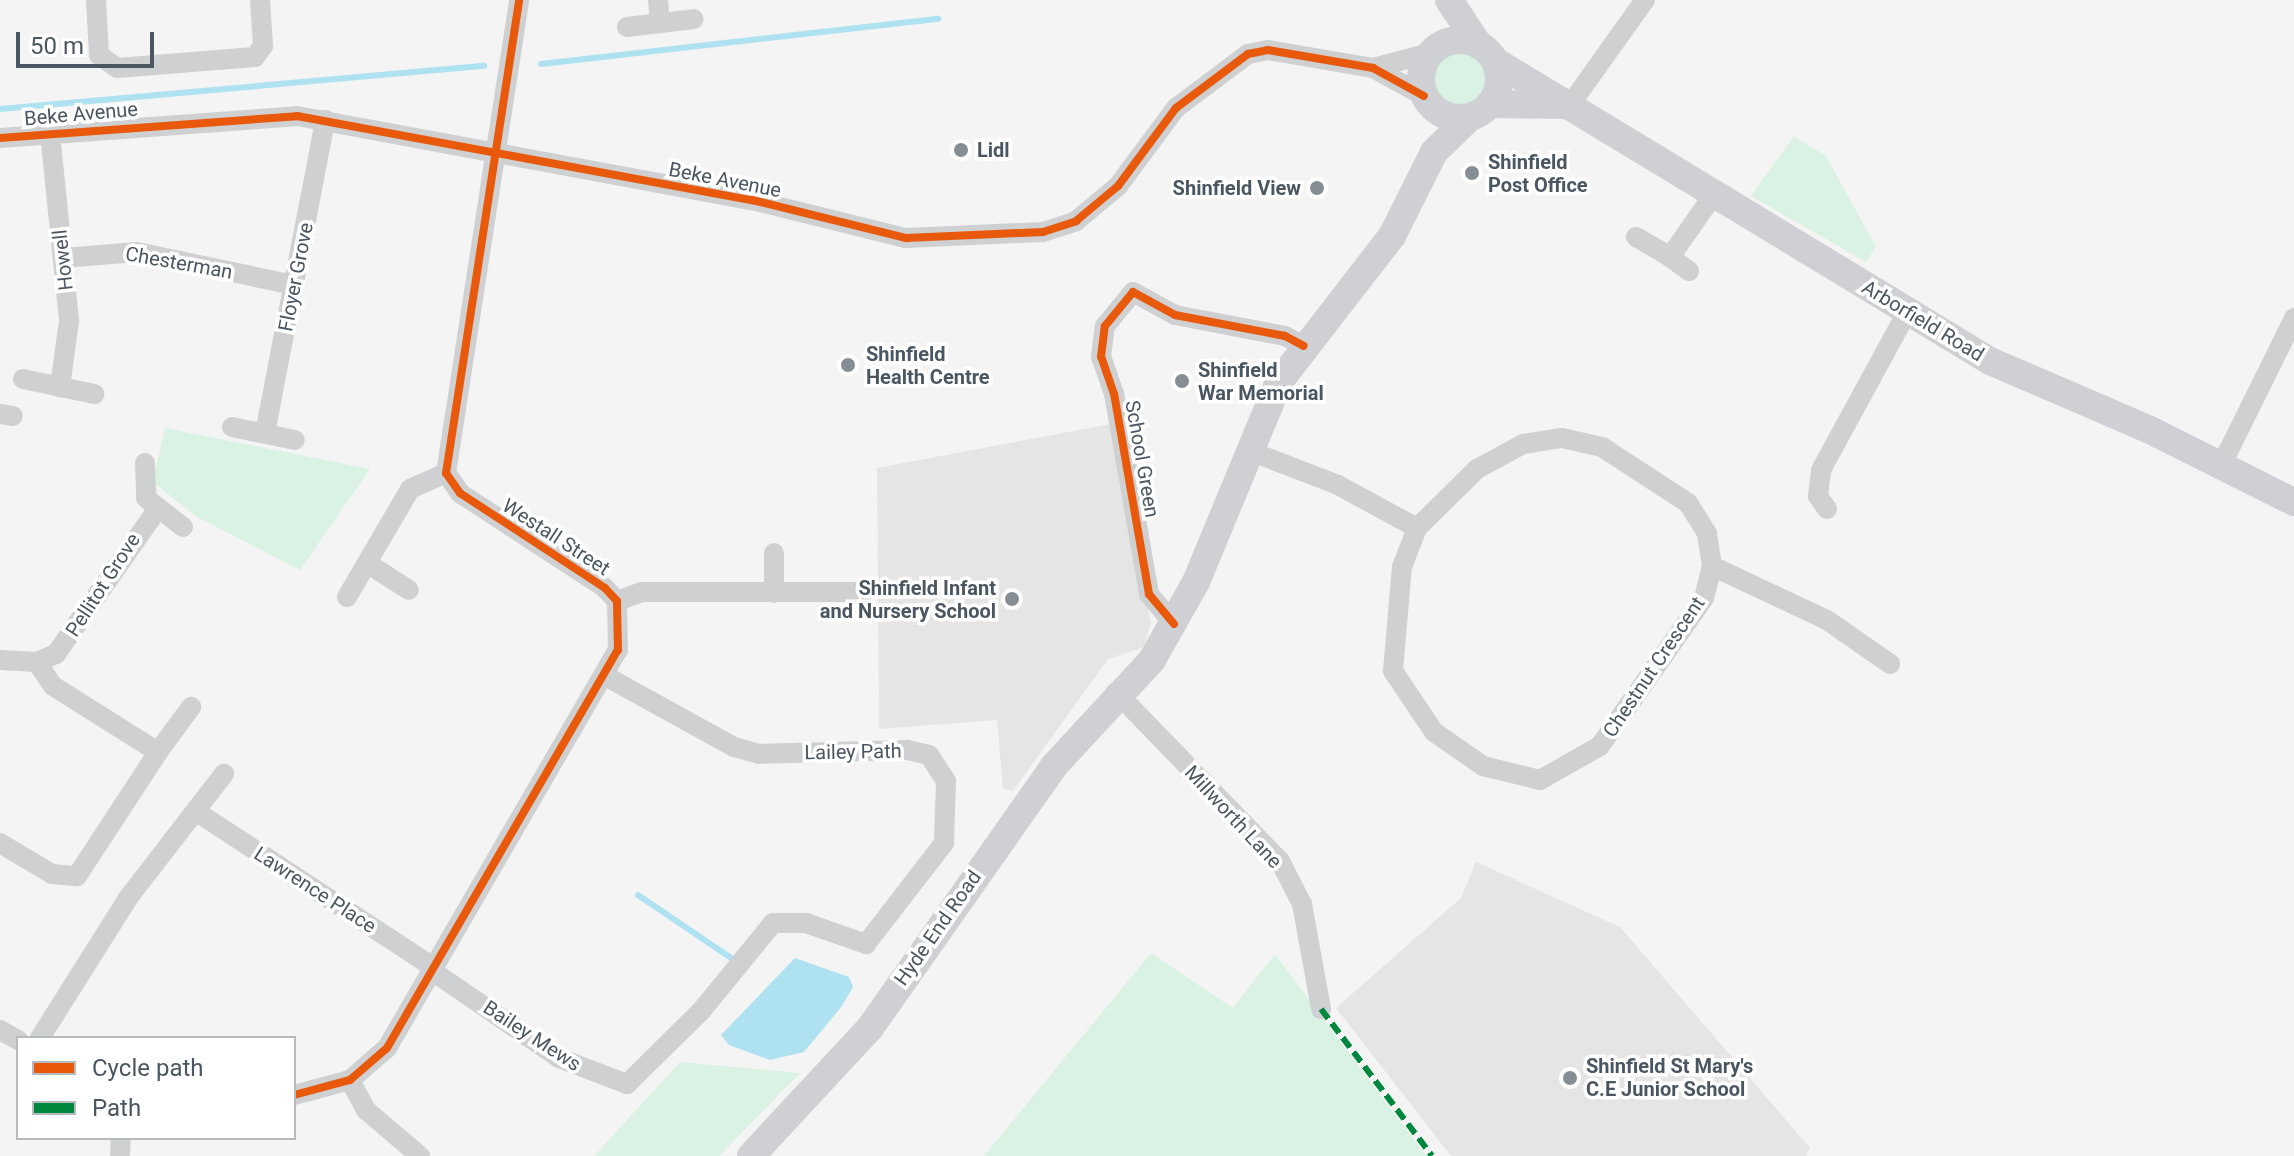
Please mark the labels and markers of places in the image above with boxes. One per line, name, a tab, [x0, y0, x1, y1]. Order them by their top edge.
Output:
place label: Lidl	[977, 138, 1010, 162]
marker: Lidl	[952, 141, 970, 159]
place label: Shinfield Post Office	[1488, 150, 1588, 197]
marker: Shinfield Post Office	[1463, 164, 1481, 182]
place label: Shinfield View	[1173, 176, 1301, 200]
marker: Shinfield View	[1308, 179, 1326, 197]
place label: Shinfield Health Centre	[866, 342, 990, 389]
marker: Shinfield Health Centre	[837, 354, 859, 376]
place label: Shinfield War Memorial	[1198, 358, 1324, 405]
marker: Shinfield War Memorial	[1173, 372, 1191, 390]
place label: Shinfield Infant and Nursery School	[820, 576, 996, 623]
marker: Shinfield Infant and Nursery School	[1003, 590, 1021, 608]
place label: Shinfield St Mary's C.E Junior School	[1586, 1054, 1753, 1101]
marker: Shinfield St Mary's C.E Junior School	[1561, 1069, 1579, 1087]

